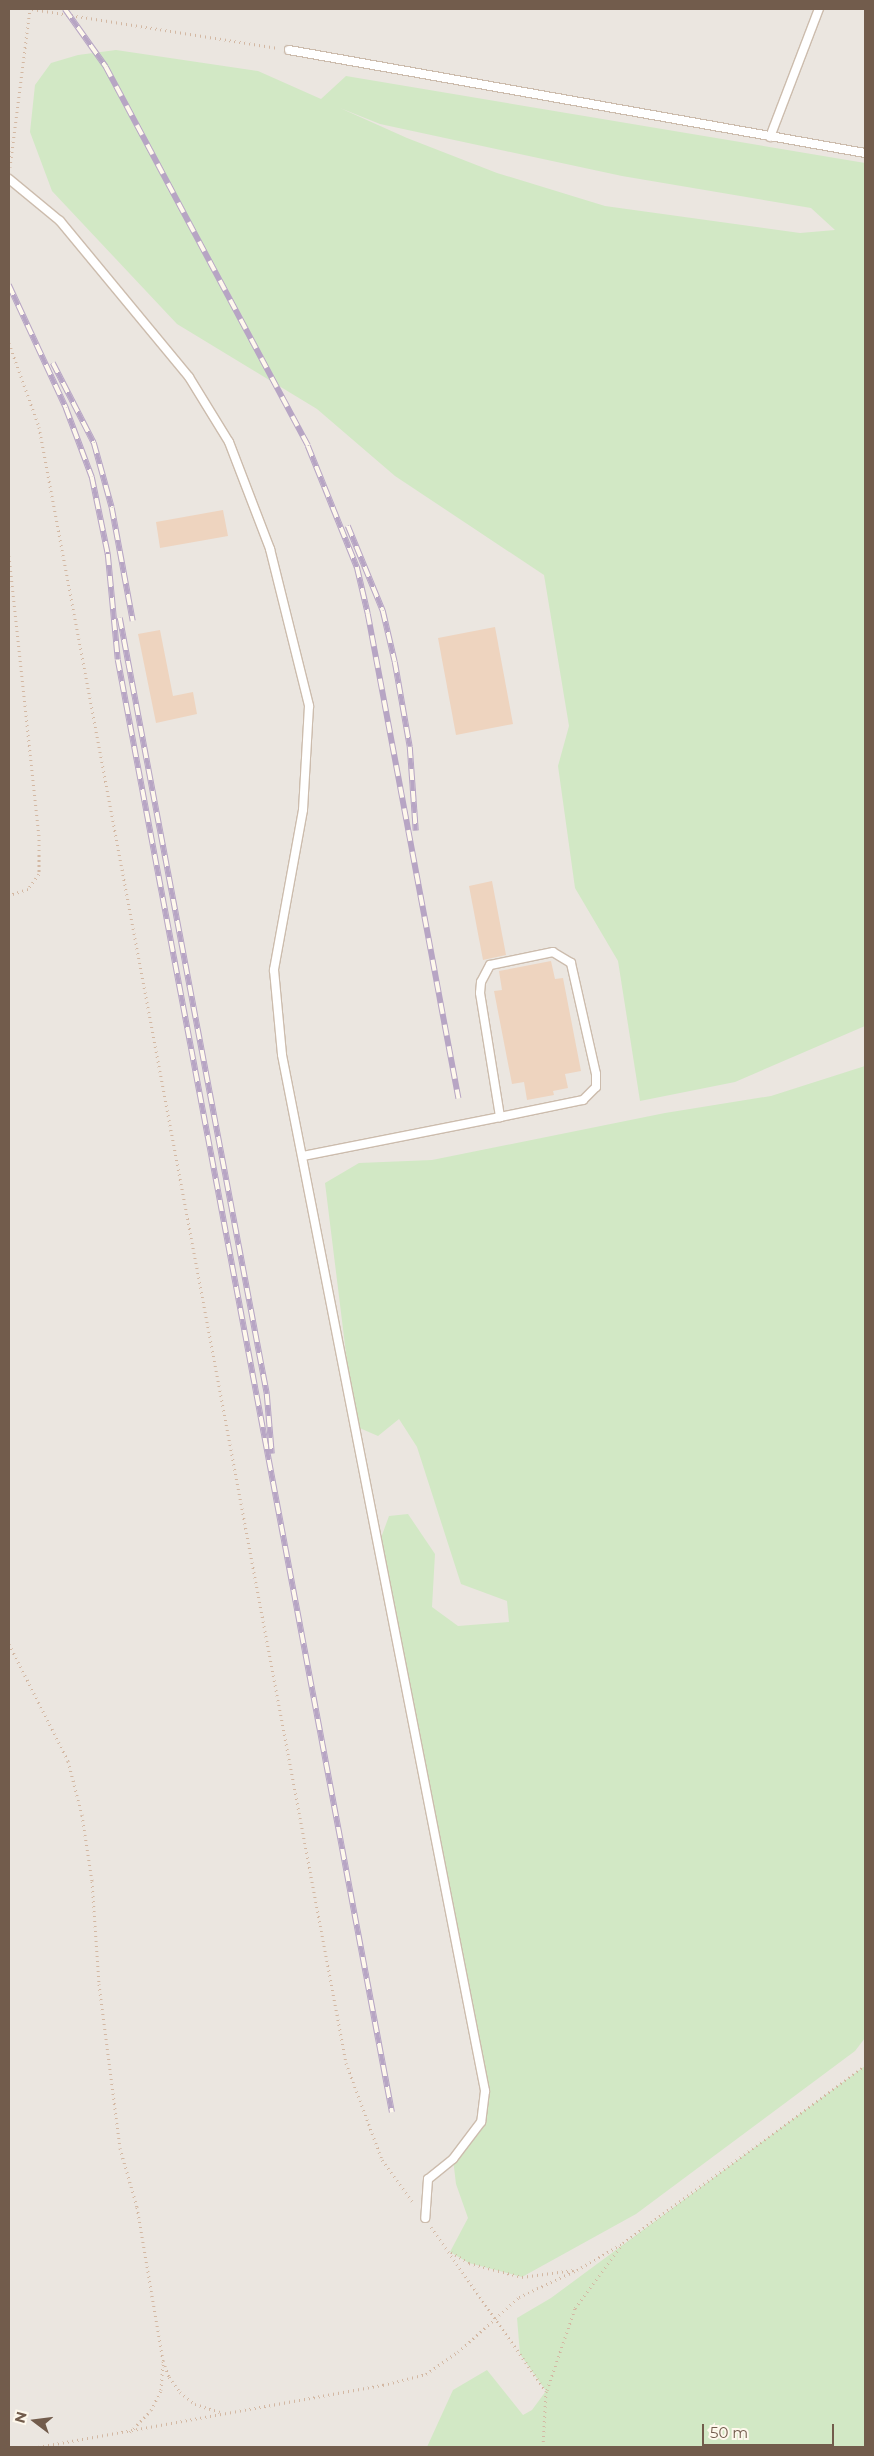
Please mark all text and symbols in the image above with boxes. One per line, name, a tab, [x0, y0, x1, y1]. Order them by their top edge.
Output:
north arrow	[10, 2396, 60, 2446]
text: N	[10, 2409, 31, 2425]
scale bar	[704, 2414, 836, 2446]
text: 50 m	[710, 2423, 748, 2442]

